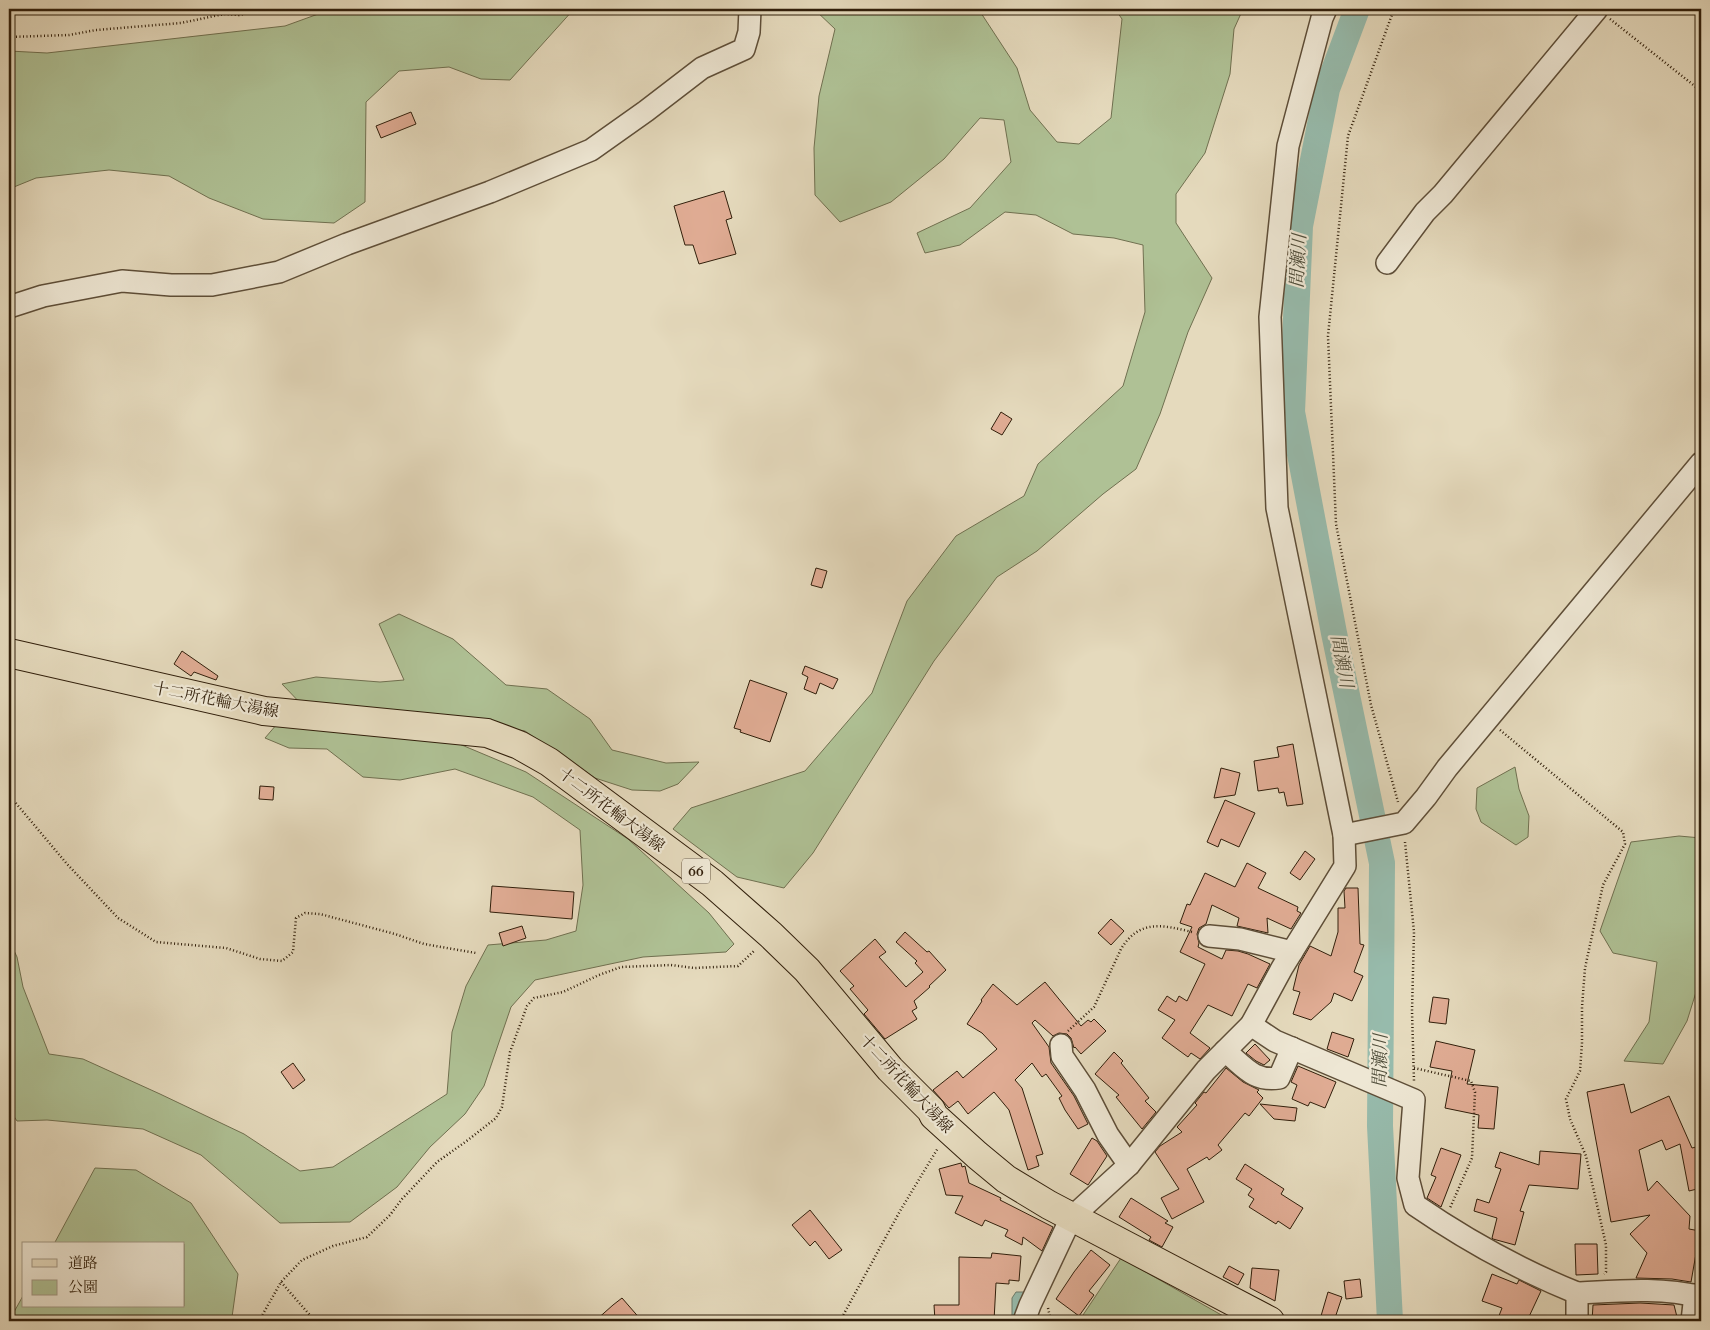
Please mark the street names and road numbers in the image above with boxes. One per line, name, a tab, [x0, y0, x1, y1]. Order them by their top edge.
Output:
street label: 十二所花輪大湯線	[151, 677, 281, 723]
street label: 十二所花輪大湯線	[554, 762, 669, 857]
road number: 66	[682, 858, 710, 884]
street label: 十二所花輪大湯線	[855, 1029, 958, 1138]

